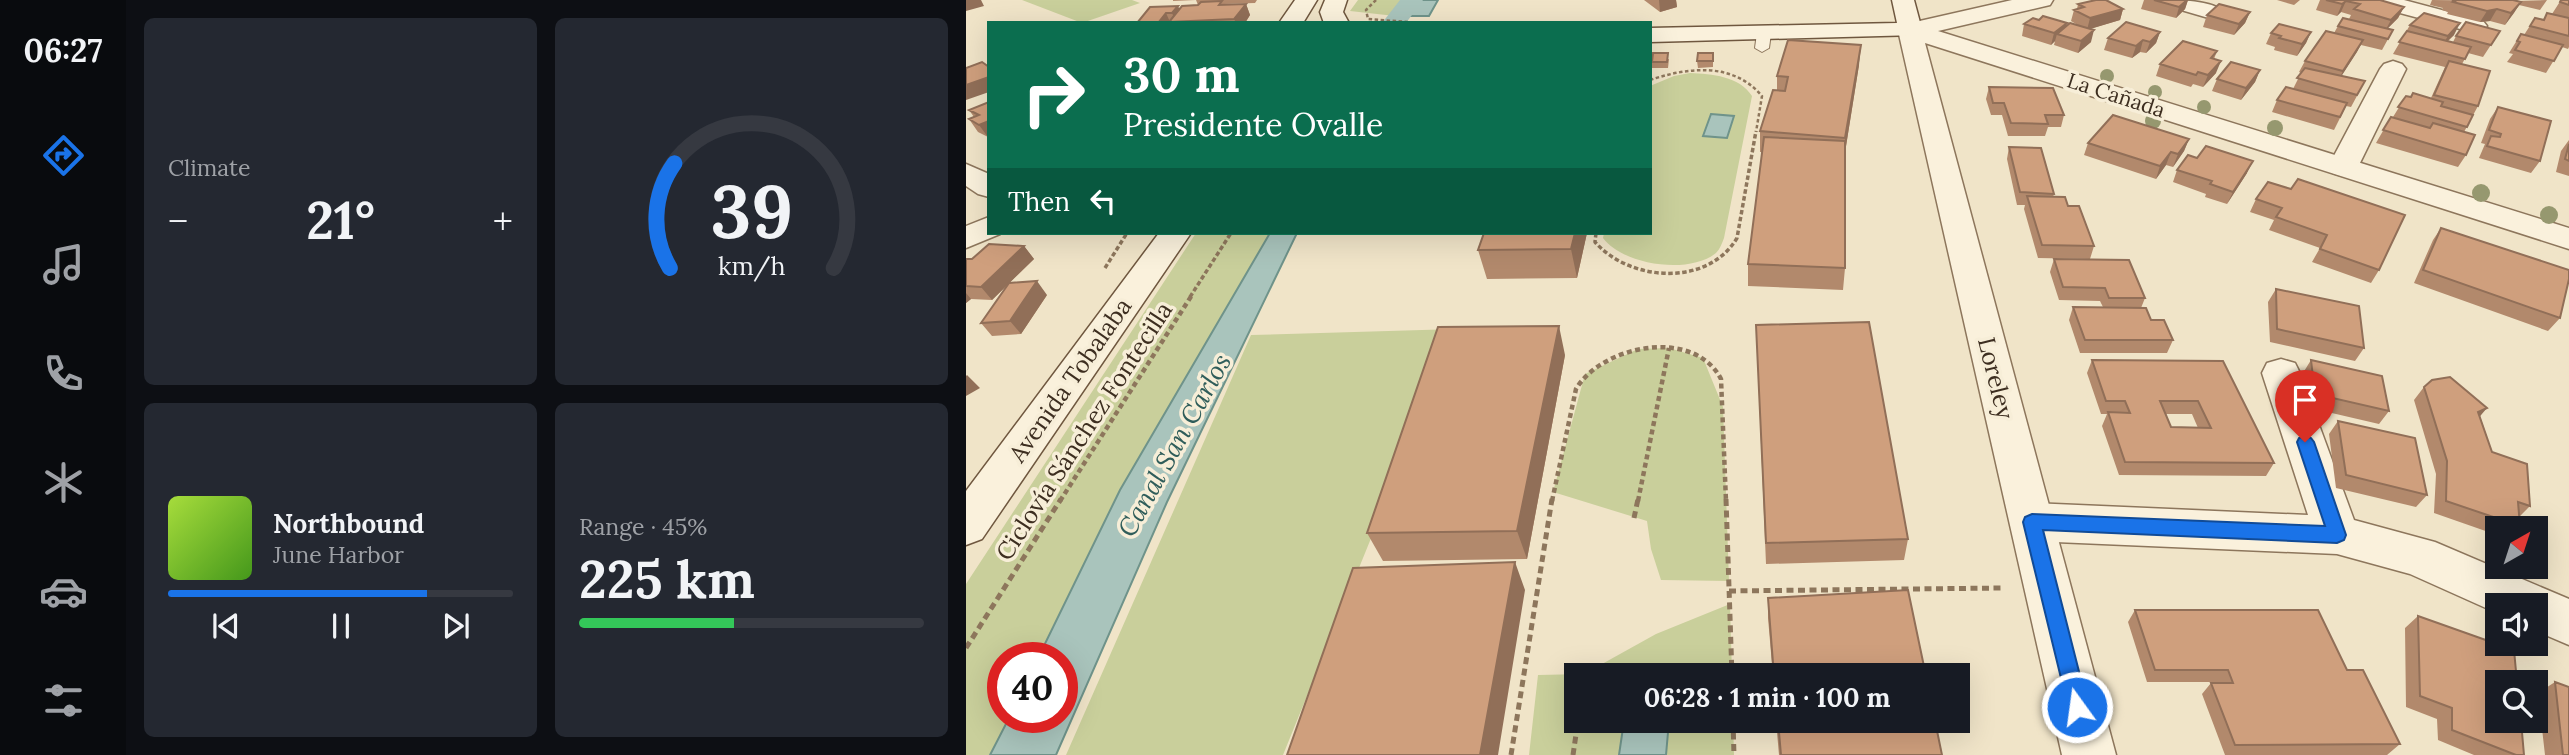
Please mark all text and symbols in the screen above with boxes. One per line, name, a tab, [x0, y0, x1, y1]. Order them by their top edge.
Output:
text: 06:27	[24, 30, 102, 71]
text: 30 m	[1123, 43, 1240, 105]
icon: right	[1008, 49, 1099, 140]
street label: La Cañada	[2064, 66, 2169, 124]
text: Presidente Ovalle	[1123, 104, 1383, 145]
icon: directions	[39, 131, 88, 180]
text: Climate	[168, 153, 250, 182]
text: 39	[710, 165, 793, 258]
icon: left	[1084, 182, 1122, 220]
text: Then	[1008, 185, 1070, 218]
text: 21°	[306, 187, 375, 253]
text: −	[168, 197, 188, 245]
text: +	[493, 197, 513, 245]
icon: music	[39, 240, 88, 289]
text: km/h	[718, 249, 785, 281]
street label: Avenida Tobalaba	[1001, 292, 1138, 469]
street label: Ciclovía Sánchez Fontecilla	[989, 296, 1179, 566]
street label: Loreley	[1971, 334, 2021, 422]
water label: Canal San Carlos	[1110, 348, 1238, 542]
icon: phone	[39, 349, 88, 398]
pin	[2275, 370, 2335, 442]
icon: arrive	[2286, 381, 2324, 419]
icon: climate	[39, 458, 88, 507]
text: Northbound	[273, 507, 424, 540]
text: Range · 45%	[579, 512, 707, 541]
north arrow	[2485, 516, 2548, 579]
map controls	[2485, 516, 2548, 733]
text: June Harbor	[273, 540, 404, 569]
text: 225 km	[579, 546, 755, 612]
icon: car	[39, 567, 88, 616]
button: sound	[2485, 593, 2548, 656]
icon: previous	[207, 607, 245, 645]
icon: pause	[322, 607, 360, 645]
icon: next	[437, 607, 475, 645]
speed limit sign: 40	[987, 642, 1078, 733]
position arrow	[2040, 670, 2114, 744]
button: search	[2485, 670, 2548, 733]
icon: filters	[39, 676, 88, 725]
text: 06:28 · 1 min · 100 m	[1644, 681, 1890, 714]

